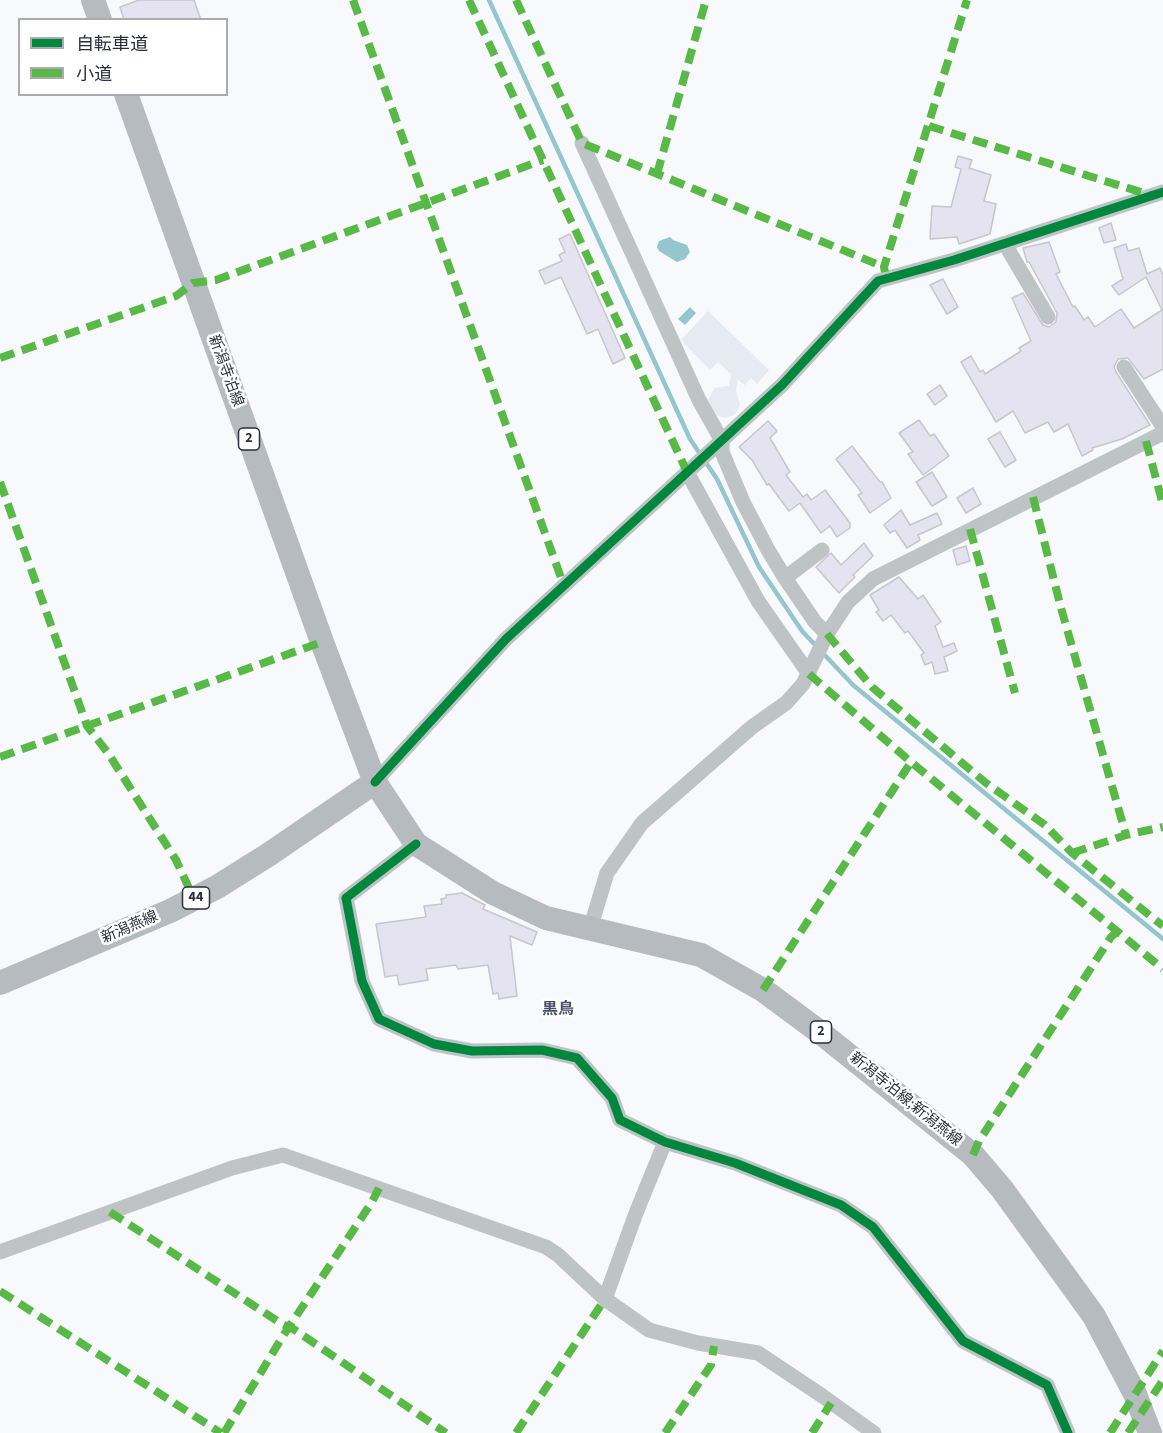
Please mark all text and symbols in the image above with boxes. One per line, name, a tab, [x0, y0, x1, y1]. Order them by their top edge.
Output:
legend	[18, 18, 228, 96]
text: 自転車道	[76, 32, 148, 57]
text: 小道	[76, 62, 112, 87]
street label: 新潟寺泊線	[204, 333, 246, 409]
road number: 2	[238, 428, 260, 450]
road number: 44	[182, 887, 210, 909]
street label: 新潟燕線	[99, 908, 161, 948]
district label: 黒鳥	[542, 1000, 574, 1020]
road number: 2	[810, 1021, 832, 1043]
street label: 新潟寺泊線;新潟燕線	[845, 1049, 965, 1151]

